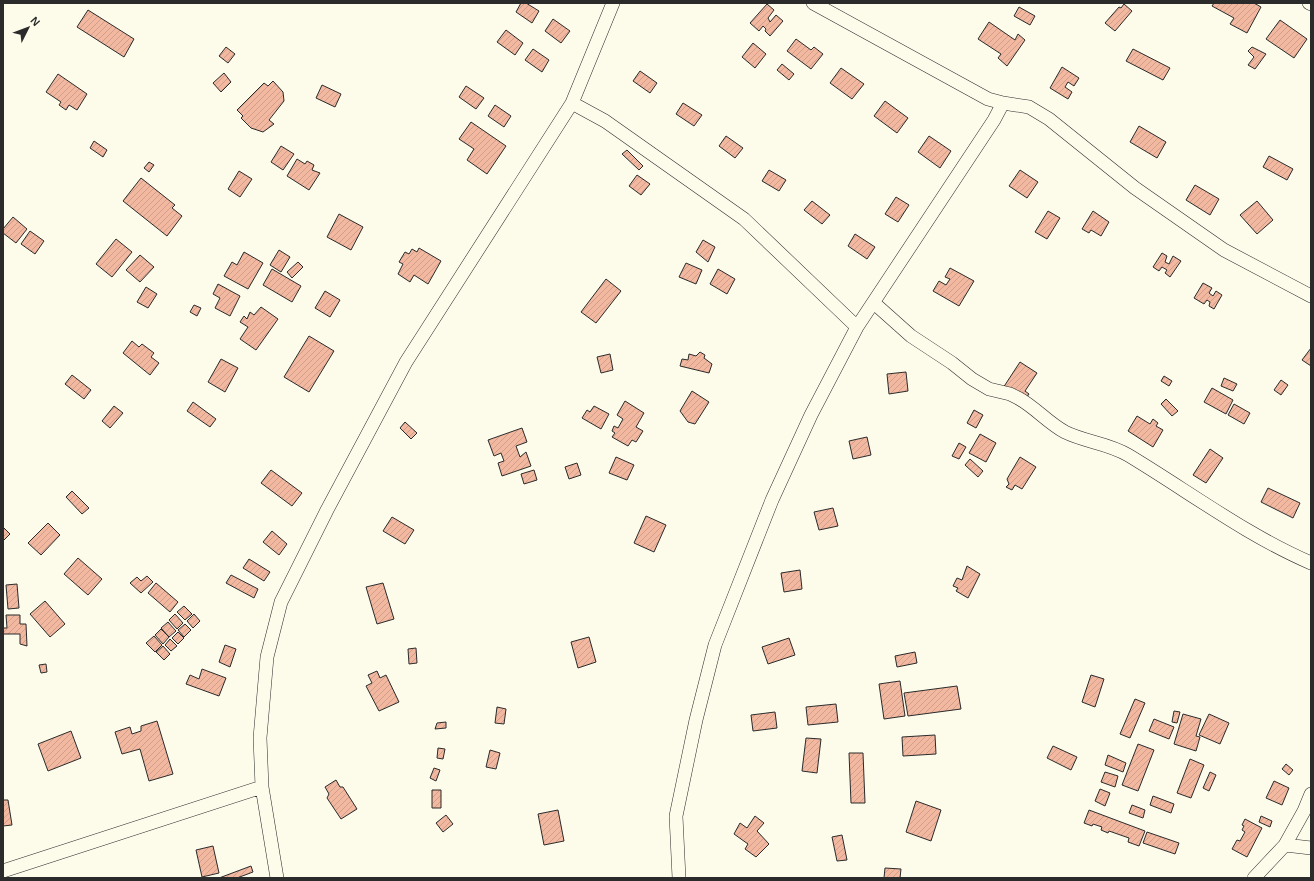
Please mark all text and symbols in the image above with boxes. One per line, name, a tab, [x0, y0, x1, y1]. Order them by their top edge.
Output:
north arrow	[8, 8, 48, 48]
text: N	[28, 14, 43, 28]

